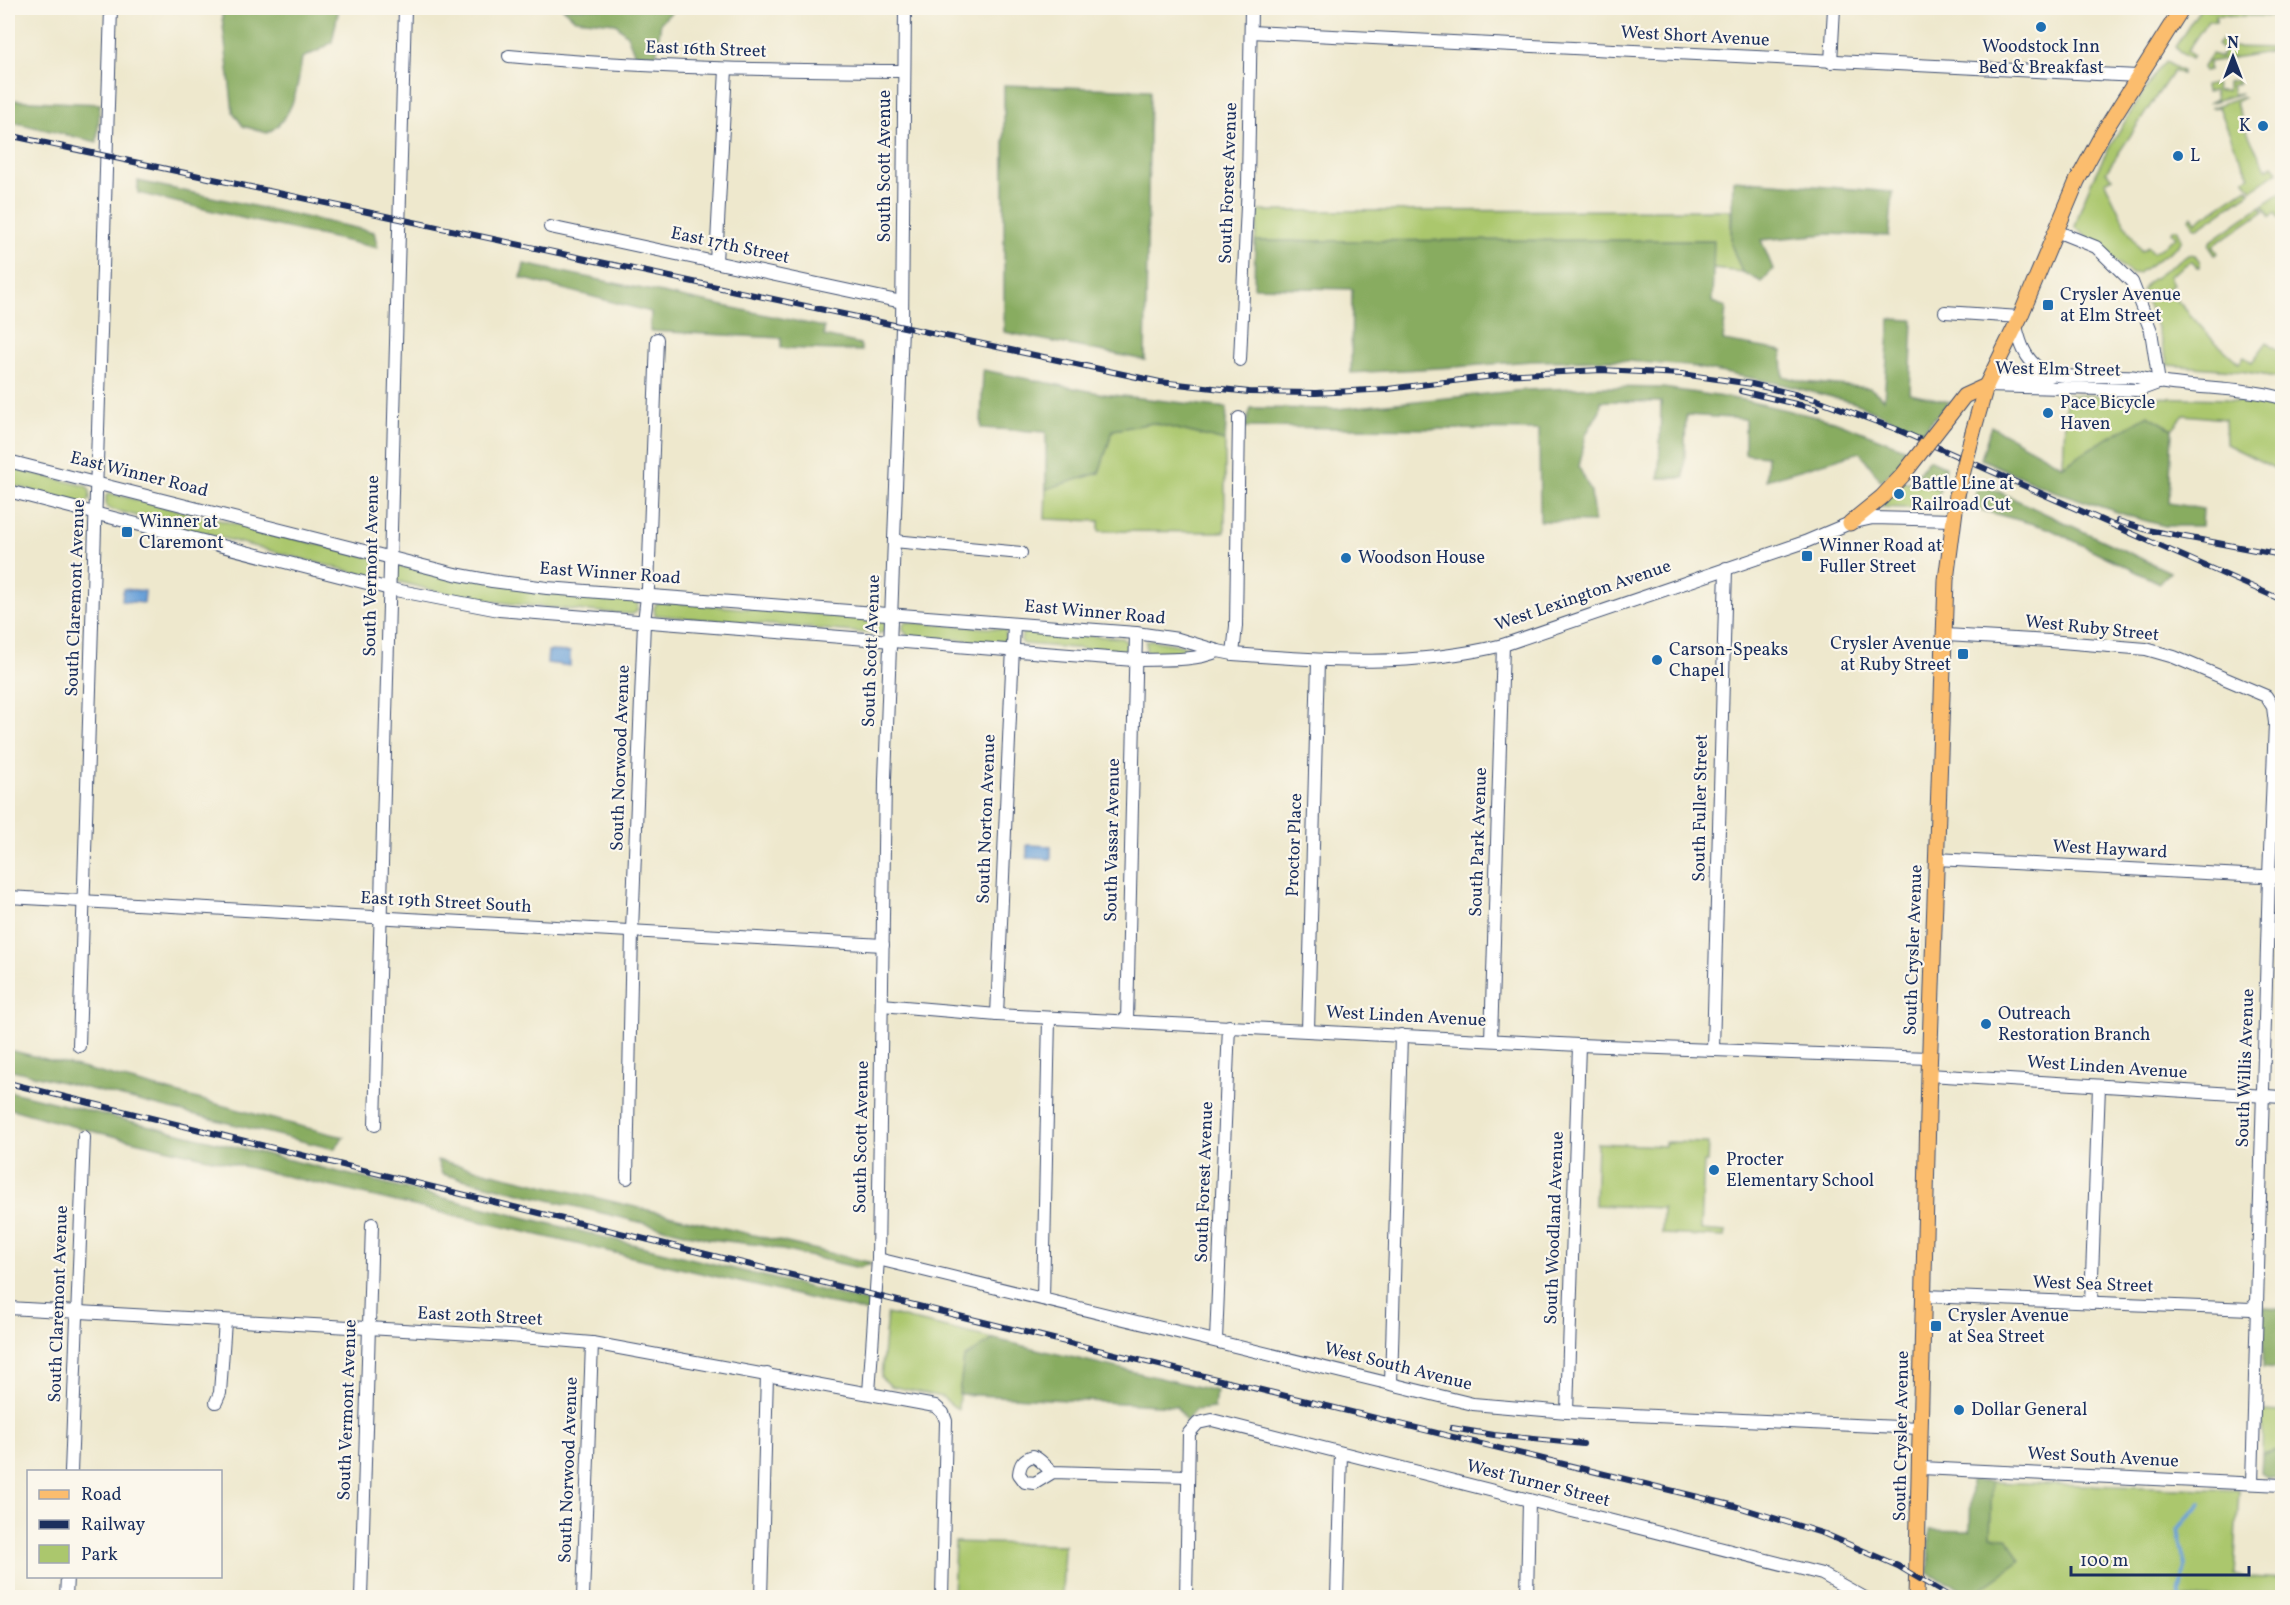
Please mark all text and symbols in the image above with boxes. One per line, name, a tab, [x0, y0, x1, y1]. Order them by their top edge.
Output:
marker: Woodstock Inn Bed & Breakfast	[2034, 20, 2048, 34]
street label: West Short Avenue	[1620, 21, 1770, 53]
north arrow	[2203, 27, 2263, 87]
text: N	[2227, 33, 2239, 55]
street label: East 16th Street	[645, 35, 767, 65]
place label: Woodstock Inn Bed & Breakfast	[1978, 35, 2104, 81]
street label: South Scott Avenue	[873, 90, 898, 242]
street label: South Forest Avenue	[1214, 102, 1244, 264]
place label: K	[2239, 114, 2251, 139]
marker: K	[2256, 119, 2270, 133]
place label: L	[2190, 144, 2200, 169]
marker: L	[2171, 149, 2185, 163]
street label: East 17th Street	[668, 221, 792, 271]
place label: Crysler Avenue at Elm Street	[2060, 283, 2181, 329]
marker: Crysler Avenue at Elm Street	[2041, 298, 2055, 312]
street label: West Elm Street	[1995, 356, 2121, 384]
place label: Pace Bicycle Haven	[2060, 391, 2155, 437]
marker: Pace Bicycle Haven	[2041, 406, 2055, 420]
street label: East Winner Road	[67, 446, 211, 504]
place label: Battle Line at Railroad Cut	[1911, 472, 2014, 518]
street label: South Vermont Avenue	[358, 475, 386, 657]
marker: Battle Line at Railroad Cut	[1892, 487, 1906, 501]
street label: South Claremont Avenue	[60, 499, 92, 697]
place label: Winner at Claremont	[139, 510, 224, 556]
marker: Winner at Claremont	[120, 525, 134, 539]
place label: Winner Road at Fuller Street	[1819, 534, 1942, 580]
place label: Woodson House	[1358, 546, 1485, 571]
marker: Winner Road at Fuller Street	[1800, 549, 1814, 563]
marker: Woodson House	[1339, 551, 1353, 565]
street label: West Lexington Avenue	[1491, 554, 1675, 638]
street label: East Winner Road	[538, 557, 682, 591]
street label: South Scott Avenue	[857, 574, 887, 728]
street label: East Winner Road	[1023, 594, 1167, 632]
street label: West Ruby Street	[2024, 610, 2160, 648]
place label: Crysler Avenue at Ruby Street	[1830, 632, 1951, 678]
place label: Carson-Speaks Chapel	[1669, 638, 1788, 684]
marker: Crysler Avenue at Ruby Street	[1956, 647, 1970, 661]
marker: Carson-Speaks Chapel	[1650, 653, 1664, 667]
street label: South Norwood Avenue	[605, 664, 637, 852]
street label: South Norton Avenue	[972, 734, 1002, 904]
street label: South Fuller Street	[1687, 734, 1715, 882]
street label: South Vassar Avenue	[1099, 758, 1127, 922]
street label: South Park Avenue	[1464, 767, 1494, 917]
street label: Proctor Place	[1281, 793, 1309, 897]
street label: West Hayward	[2052, 835, 2168, 865]
street label: South Crysler Avenue	[1899, 864, 1929, 1036]
street label: East 19th Street South	[360, 886, 533, 920]
street label: South Willis Avenue	[2231, 988, 2261, 1148]
street label: West Linden Avenue	[1325, 1000, 1487, 1034]
place label: Outreach Restoration Branch	[1998, 1002, 2151, 1048]
marker: Outreach Restoration Branch	[1979, 1017, 1993, 1031]
street label: West Linden Avenue	[2026, 1050, 2188, 1086]
street label: South Scott Avenue	[848, 1060, 876, 1214]
street label: South Forest Avenue	[1190, 1101, 1220, 1263]
street label: South Woodland Avenue	[1539, 1131, 1571, 1325]
place label: Procter Elementary School	[1726, 1148, 1874, 1194]
marker: Procter Elementary School	[1707, 1163, 1721, 1177]
street label: South Claremont Avenue	[43, 1205, 75, 1403]
street label: West Sea Street	[2032, 1270, 2154, 1300]
street label: East 20th Street	[417, 1301, 543, 1333]
place label: Crysler Avenue at Sea Street	[1948, 1304, 2069, 1350]
street label: South Vermont Avenue	[332, 1319, 364, 1501]
marker: Crysler Avenue at Sea Street	[1929, 1319, 1943, 1333]
street label: West South Avenue	[1321, 1336, 1475, 1398]
street label: South Crysler Avenue	[1888, 1350, 1916, 1522]
street label: South Norwood Avenue	[553, 1376, 585, 1564]
place label: Dollar General	[1971, 1398, 2087, 1423]
marker: Dollar General	[1952, 1403, 1966, 1417]
street label: West South Avenue	[2026, 1442, 2180, 1474]
street label: West Turner Street	[1464, 1454, 1612, 1514]
legend	[27, 1470, 222, 1578]
text: Road	[81, 1483, 122, 1508]
text: Railway	[81, 1513, 145, 1538]
scale bar	[2071, 1539, 2250, 1577]
text: Park	[81, 1543, 118, 1568]
text: 100 m	[2080, 1549, 2129, 1574]

